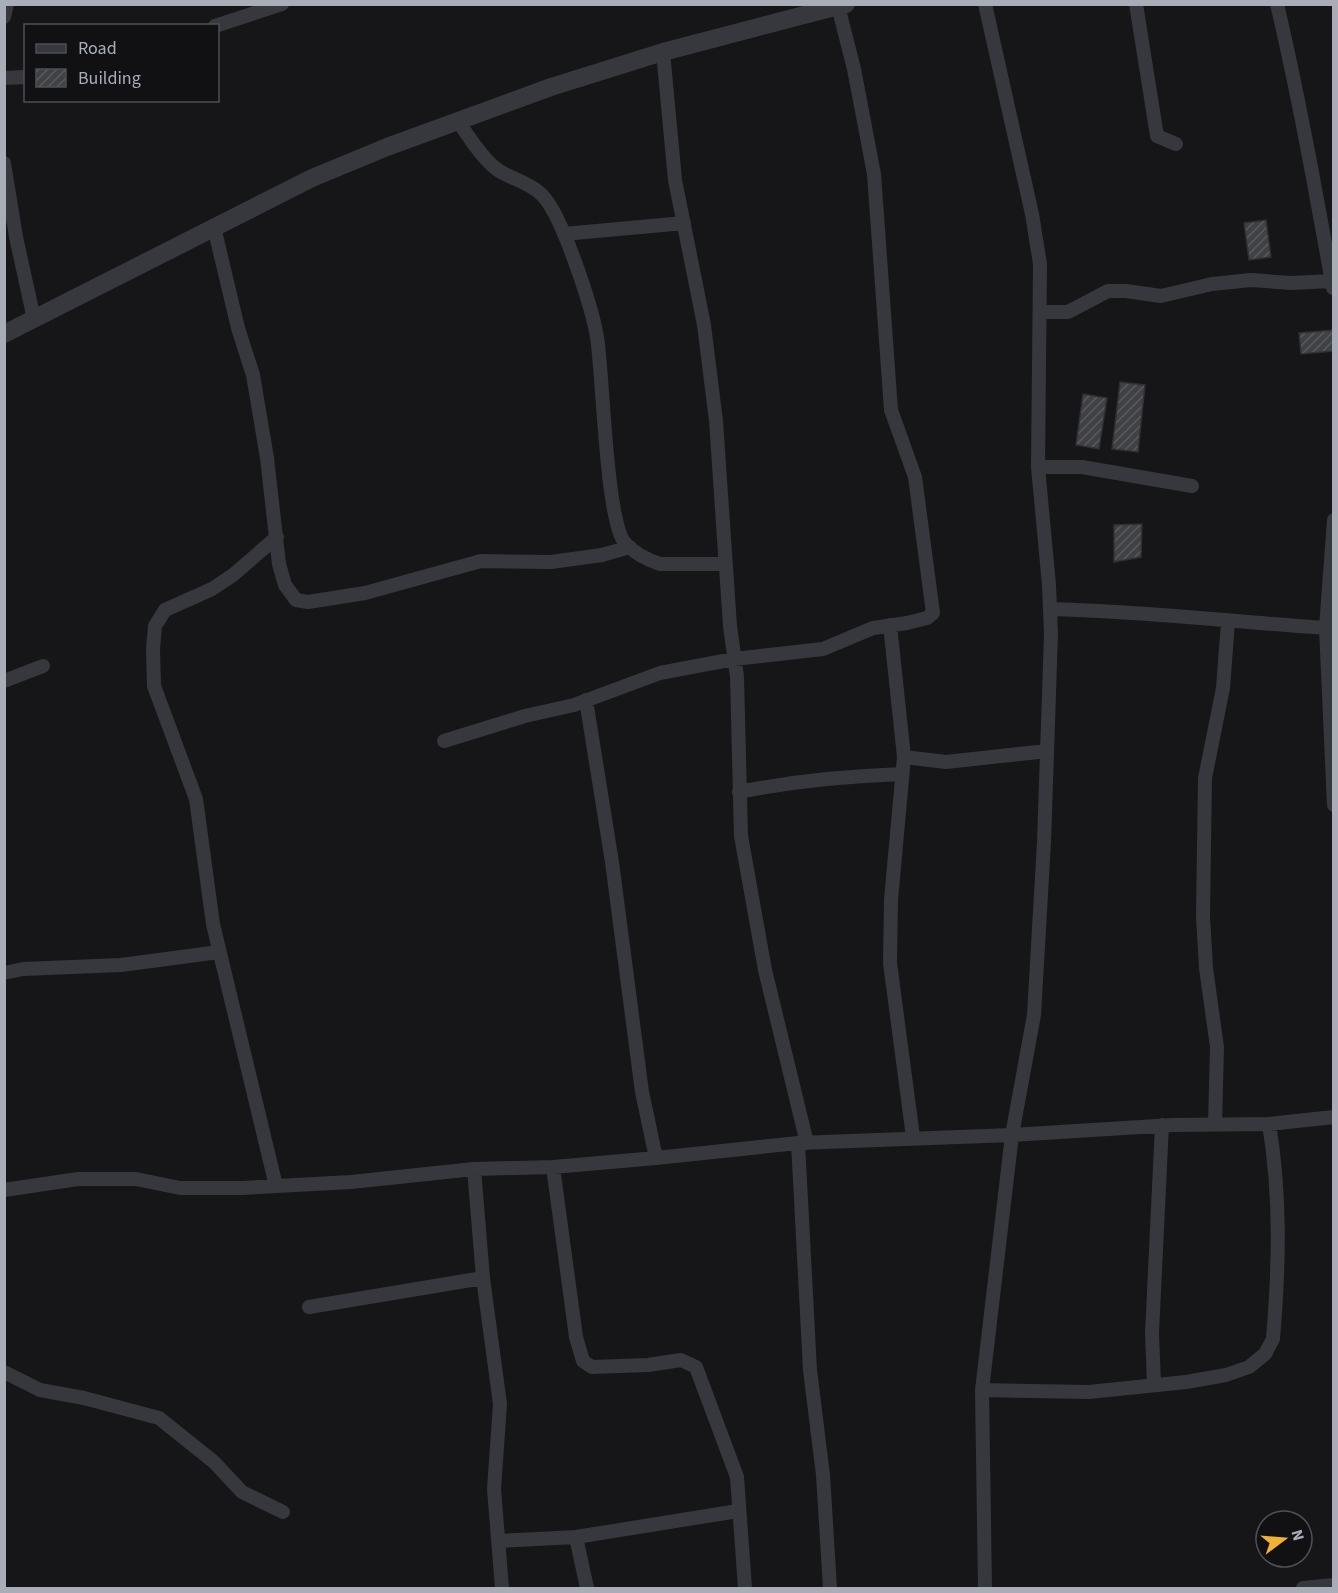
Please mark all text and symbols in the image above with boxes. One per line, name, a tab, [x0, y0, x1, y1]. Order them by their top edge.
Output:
legend	[24, 24, 219, 102]
text: Road	[78, 36, 117, 61]
text: Building	[78, 66, 141, 91]
north arrow	[1254, 1509, 1314, 1569]
text: N	[1285, 1527, 1309, 1543]

